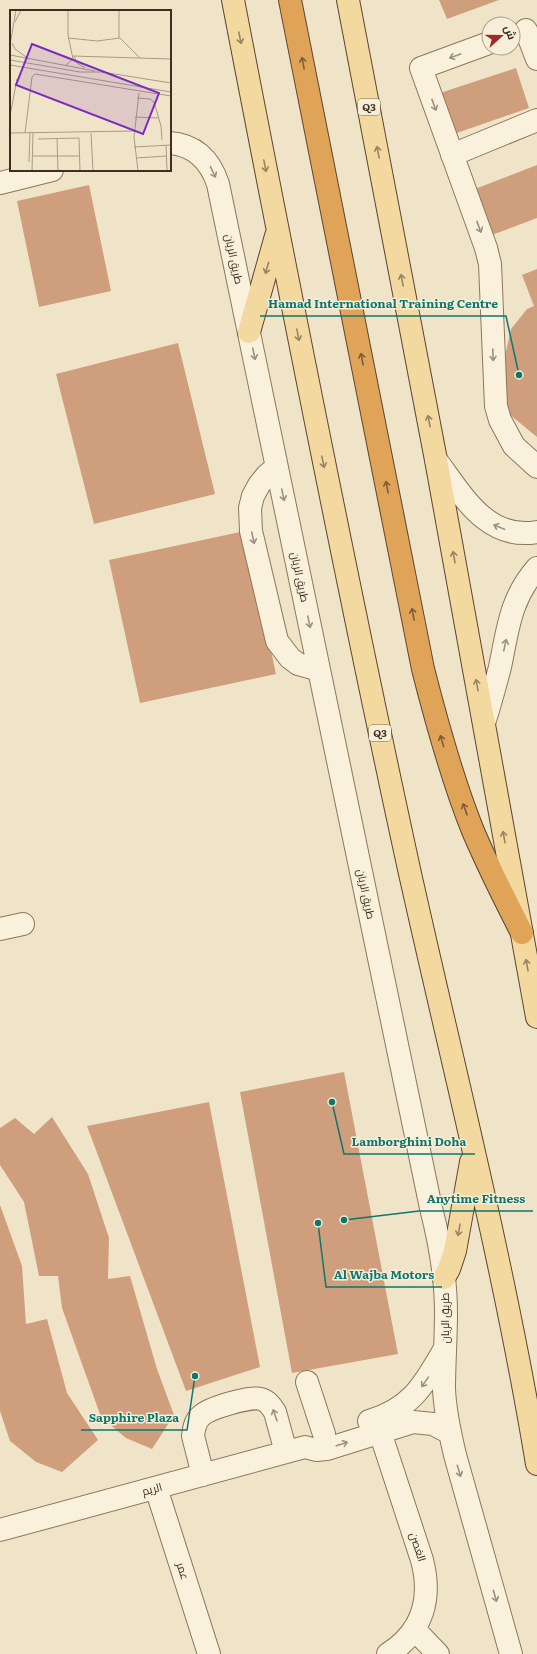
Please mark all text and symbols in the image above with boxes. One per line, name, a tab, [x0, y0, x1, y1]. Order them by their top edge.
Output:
inset map	[10, 10, 171, 171]
north arrow	[481, 16, 521, 56]
text: ش	[501, 23, 521, 42]
one-way arrow	[236, 31, 244, 44]
one-way arrow	[449, 52, 461, 60]
one-way arrow	[298, 57, 306, 70]
one-way arrow	[431, 98, 439, 110]
road number: Q3	[358, 99, 380, 115]
one-way arrow	[373, 146, 381, 159]
one-way arrow	[261, 159, 269, 172]
one-way arrow	[210, 166, 218, 178]
one-way arrow	[476, 220, 483, 233]
street label: طريق الريان	[222, 232, 248, 285]
one-way arrow	[263, 262, 270, 275]
one-way arrow	[398, 274, 406, 287]
callout: Hamad International Training Centre	[260, 292, 506, 316]
text: Hamad International Training Centre	[268, 294, 498, 312]
one-way arrow	[294, 328, 302, 341]
one-way arrow	[250, 347, 258, 360]
one-way arrow	[490, 348, 497, 361]
one-way arrow	[357, 353, 365, 366]
one-way arrow	[425, 415, 433, 428]
one-way arrow	[320, 455, 328, 468]
one-way arrow	[383, 481, 391, 494]
one-way arrow	[279, 488, 287, 501]
one-way arrow	[493, 523, 505, 530]
one-way arrow	[249, 531, 257, 544]
street label: طريق الريان	[288, 550, 314, 603]
one-way arrow	[450, 551, 458, 564]
one-way arrow	[408, 608, 416, 621]
one-way arrow	[306, 615, 314, 628]
one-way arrow	[501, 639, 509, 652]
one-way arrow	[473, 679, 481, 692]
road number: Q3	[369, 725, 391, 741]
one-way arrow	[438, 734, 445, 747]
one-way arrow	[461, 802, 468, 815]
one-way arrow	[500, 831, 508, 844]
street label: طريق الريان	[354, 867, 380, 920]
one-way arrow	[523, 959, 531, 972]
callout: Lamborghini Doha	[344, 1130, 475, 1154]
text: Lamborghini Doha	[352, 1132, 466, 1150]
callout: Anytime Fitness	[419, 1187, 533, 1211]
text: Anytime Fitness	[427, 1189, 525, 1207]
one-way arrow	[455, 1223, 463, 1236]
callout: Al Wajba Motors	[326, 1263, 442, 1287]
text: Al Wajba Motors	[334, 1265, 434, 1283]
street label: طريق الريان	[436, 1292, 452, 1344]
one-way arrow	[421, 1376, 429, 1387]
callout: Sapphire Plaza	[81, 1406, 187, 1430]
text: Sapphire Plaza	[89, 1408, 179, 1426]
one-way arrow	[271, 1408, 278, 1421]
one-way arrow	[336, 1440, 349, 1447]
one-way arrow	[456, 1464, 463, 1477]
street label: الريم	[140, 1478, 164, 1499]
street label: الغصن	[407, 1530, 431, 1563]
street label: عمر	[173, 1559, 194, 1581]
one-way arrow	[492, 1589, 499, 1602]

